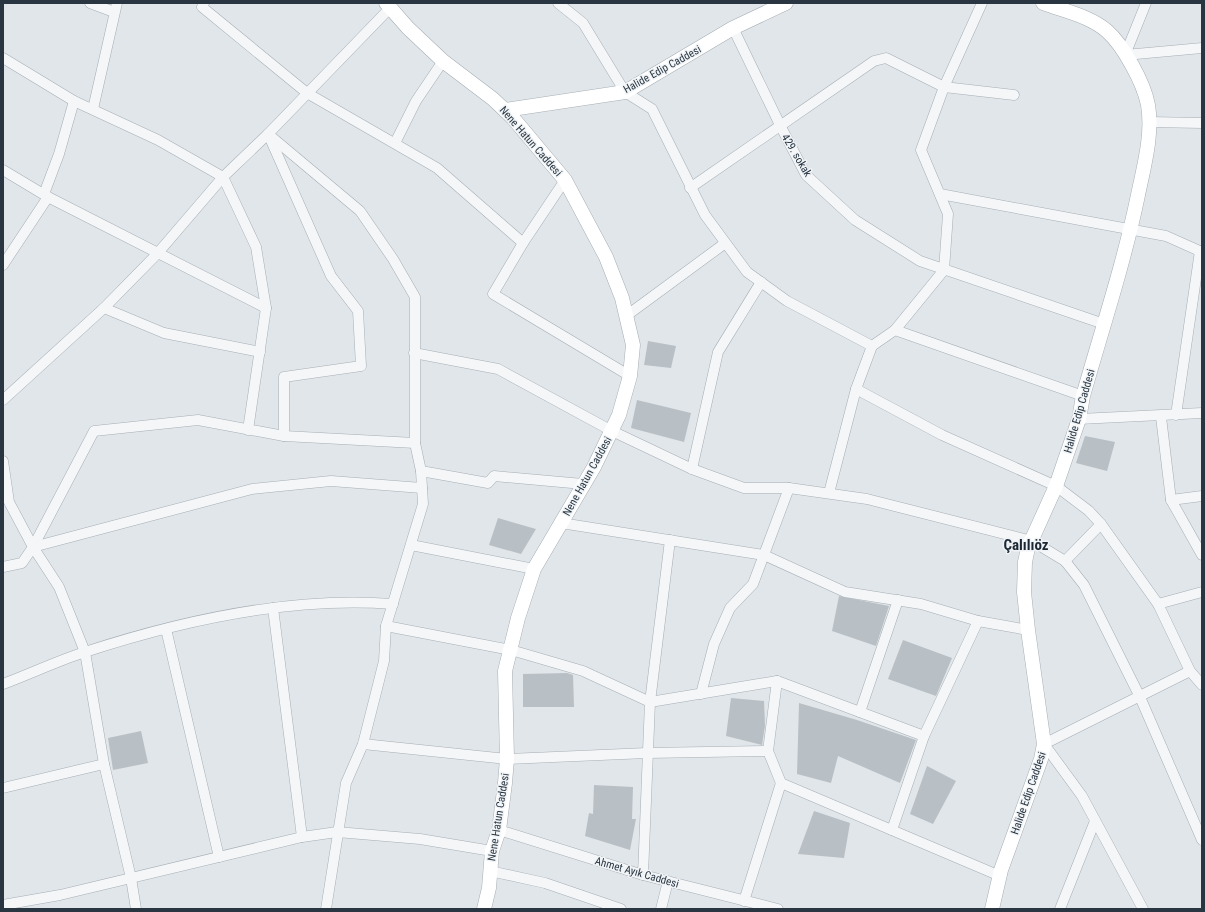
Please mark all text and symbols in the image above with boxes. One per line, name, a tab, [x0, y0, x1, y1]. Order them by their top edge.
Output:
street label: Halide Edip Caddesi	[621, 43, 703, 96]
street label: Nene Hatun Caddesi	[497, 104, 565, 179]
street label: 429. sokak	[779, 132, 814, 179]
street label: Halide Edip Caddesi	[1061, 368, 1098, 455]
street label: Nene Hatun Caddesi	[560, 434, 615, 518]
district label: Çalılıöz	[1003, 536, 1049, 554]
street label: Halide Edip Caddesi	[1008, 750, 1049, 836]
street label: Nene Hatun Caddesi	[485, 772, 512, 862]
street label: Ahmet Ayık Caddesi	[593, 854, 680, 891]

